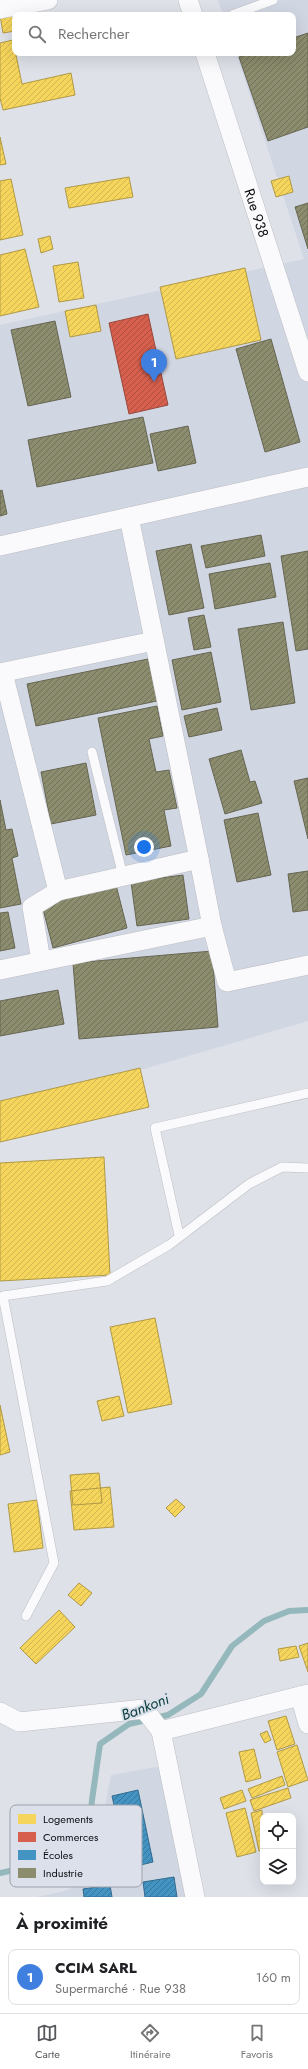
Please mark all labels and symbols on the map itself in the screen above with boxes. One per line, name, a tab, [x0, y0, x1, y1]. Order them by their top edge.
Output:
street label: Rue 938	[239, 186, 274, 240]
pin: 1	[141, 349, 167, 382]
your location	[134, 837, 154, 857]
water label: Bankoni	[118, 1688, 172, 1726]
legend	[10, 1805, 142, 1887]
text: Logements	[43, 1811, 94, 1827]
text: Commerces	[43, 1829, 99, 1845]
text: Écoles	[43, 1847, 74, 1863]
text: Industrie	[43, 1865, 83, 1881]

